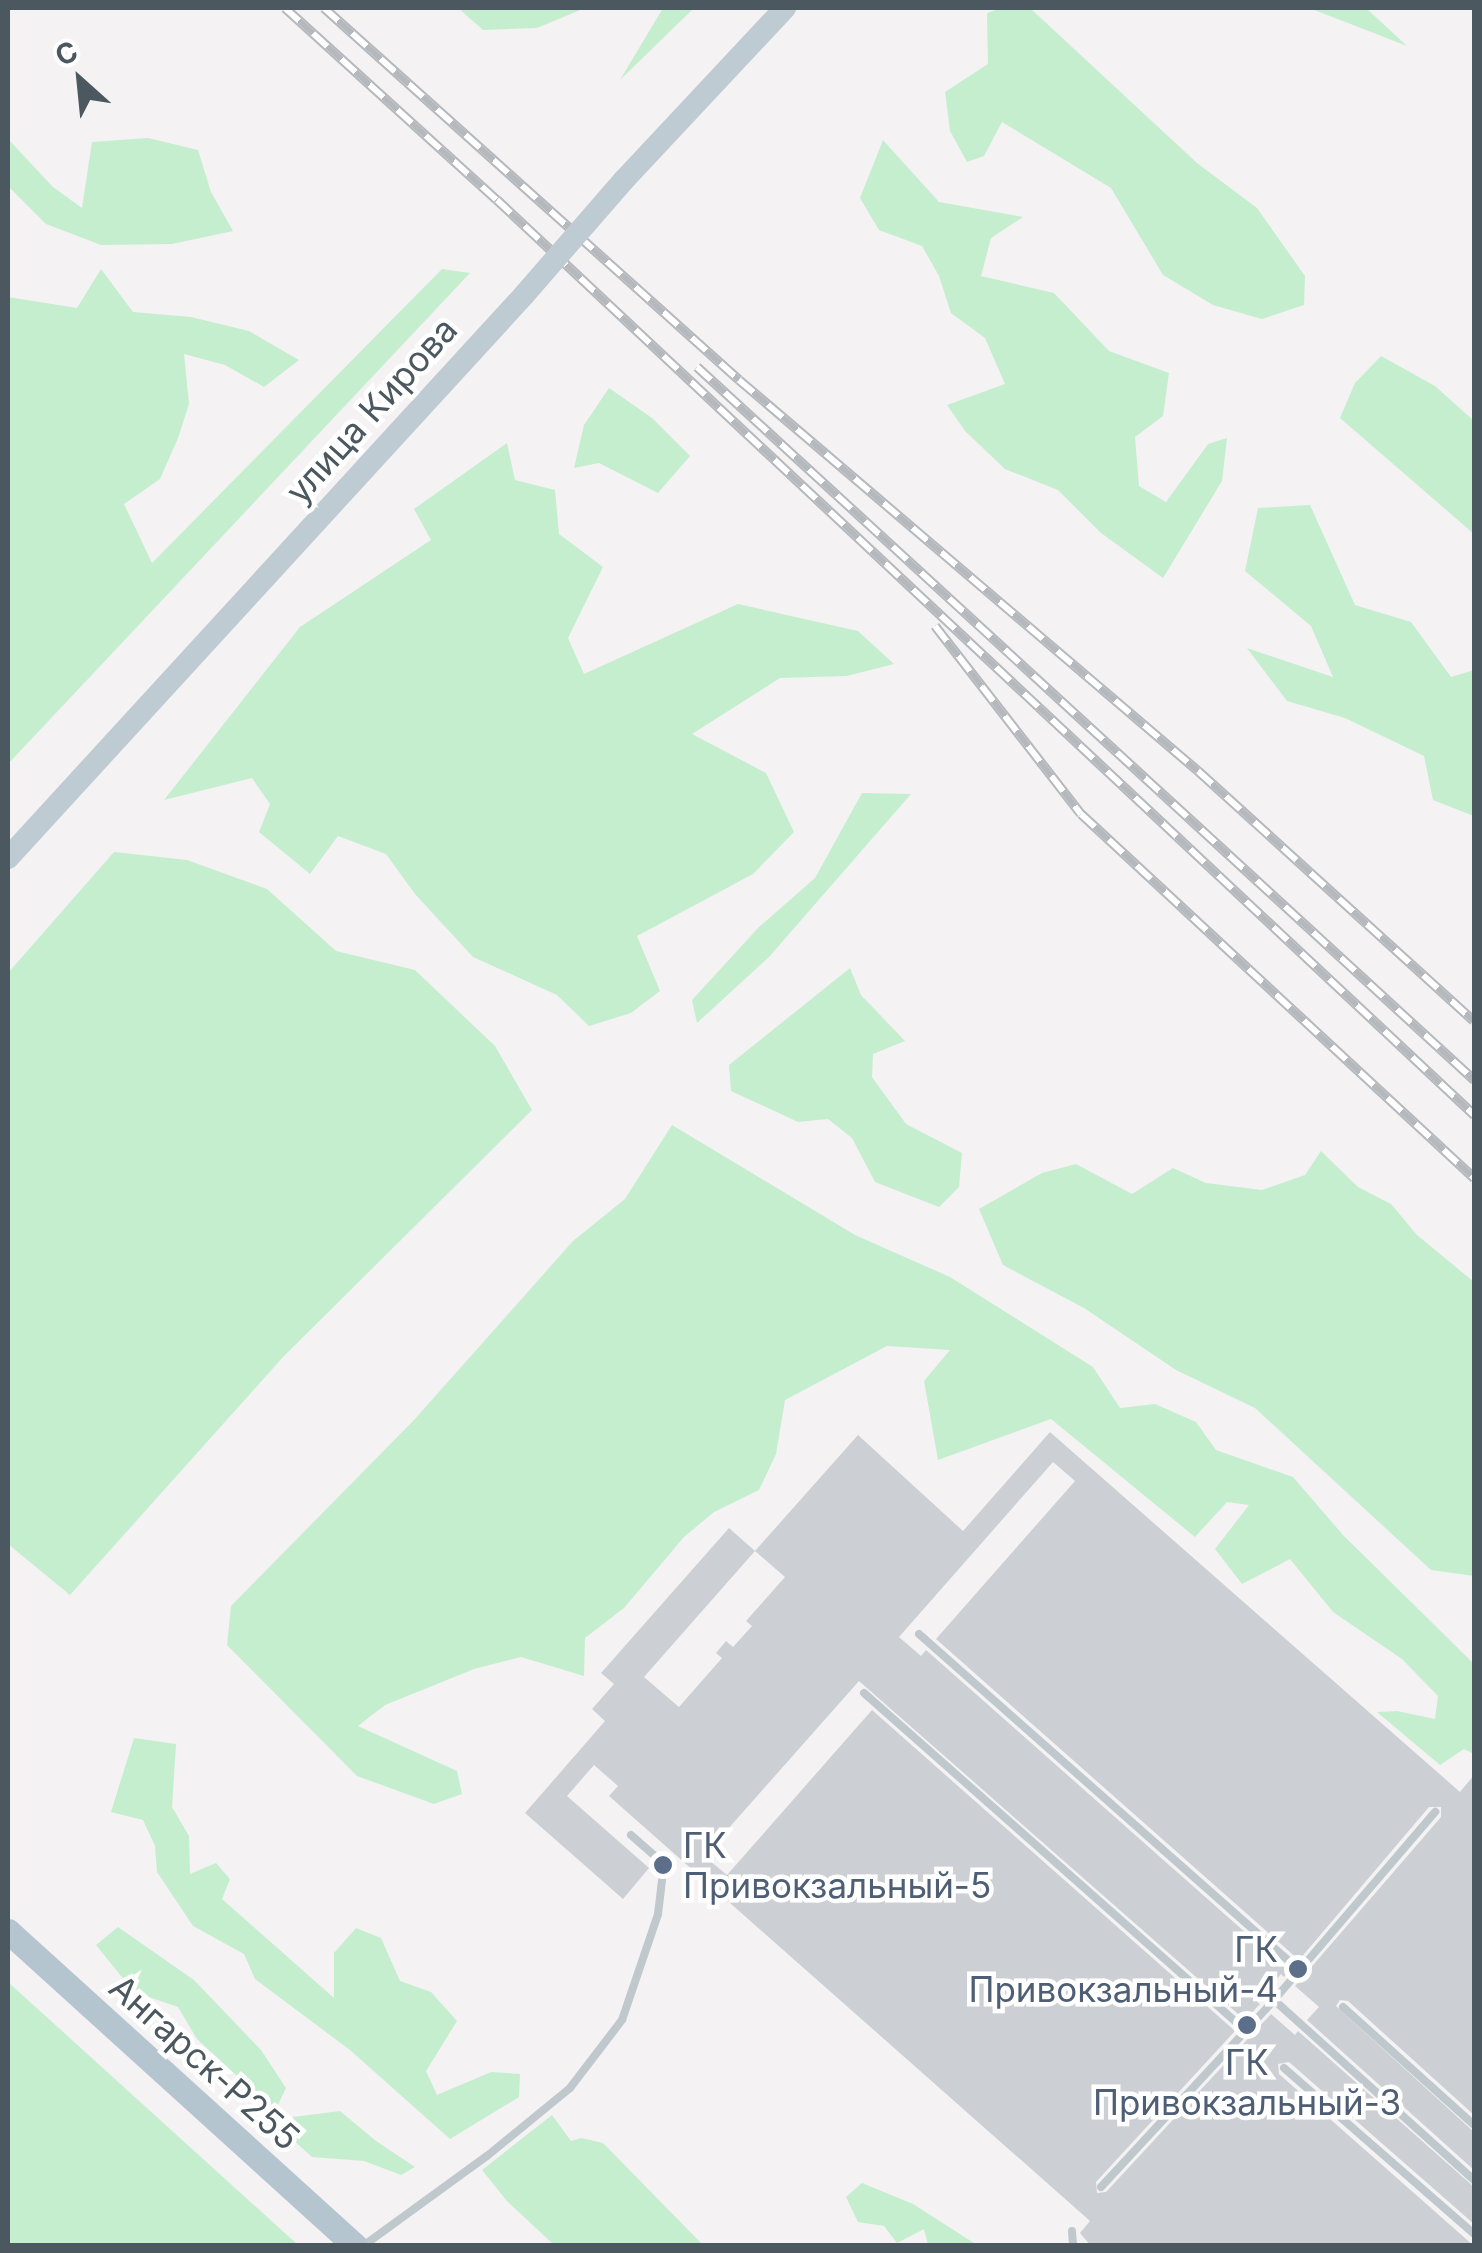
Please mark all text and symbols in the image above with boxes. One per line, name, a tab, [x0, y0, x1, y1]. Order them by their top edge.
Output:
north arrow	[30, 30, 130, 130]
text: С	[49, 33, 83, 73]
street label: улица Кирова	[277, 308, 465, 512]
place label: ГК Привокзальный-5	[683, 1824, 991, 1906]
marker: ГК Привокзальный-5	[652, 1854, 674, 1876]
place label: ГК Привокзальный-4	[968, 1928, 1278, 2010]
marker: ГК Привокзальный-4	[1287, 1958, 1309, 1980]
street label: Ангарск-Р255	[101, 1966, 309, 2158]
marker: ГК Привокзальный-3	[1236, 2014, 1258, 2036]
place label: ГК Привокзальный-3	[1093, 2041, 1401, 2123]

